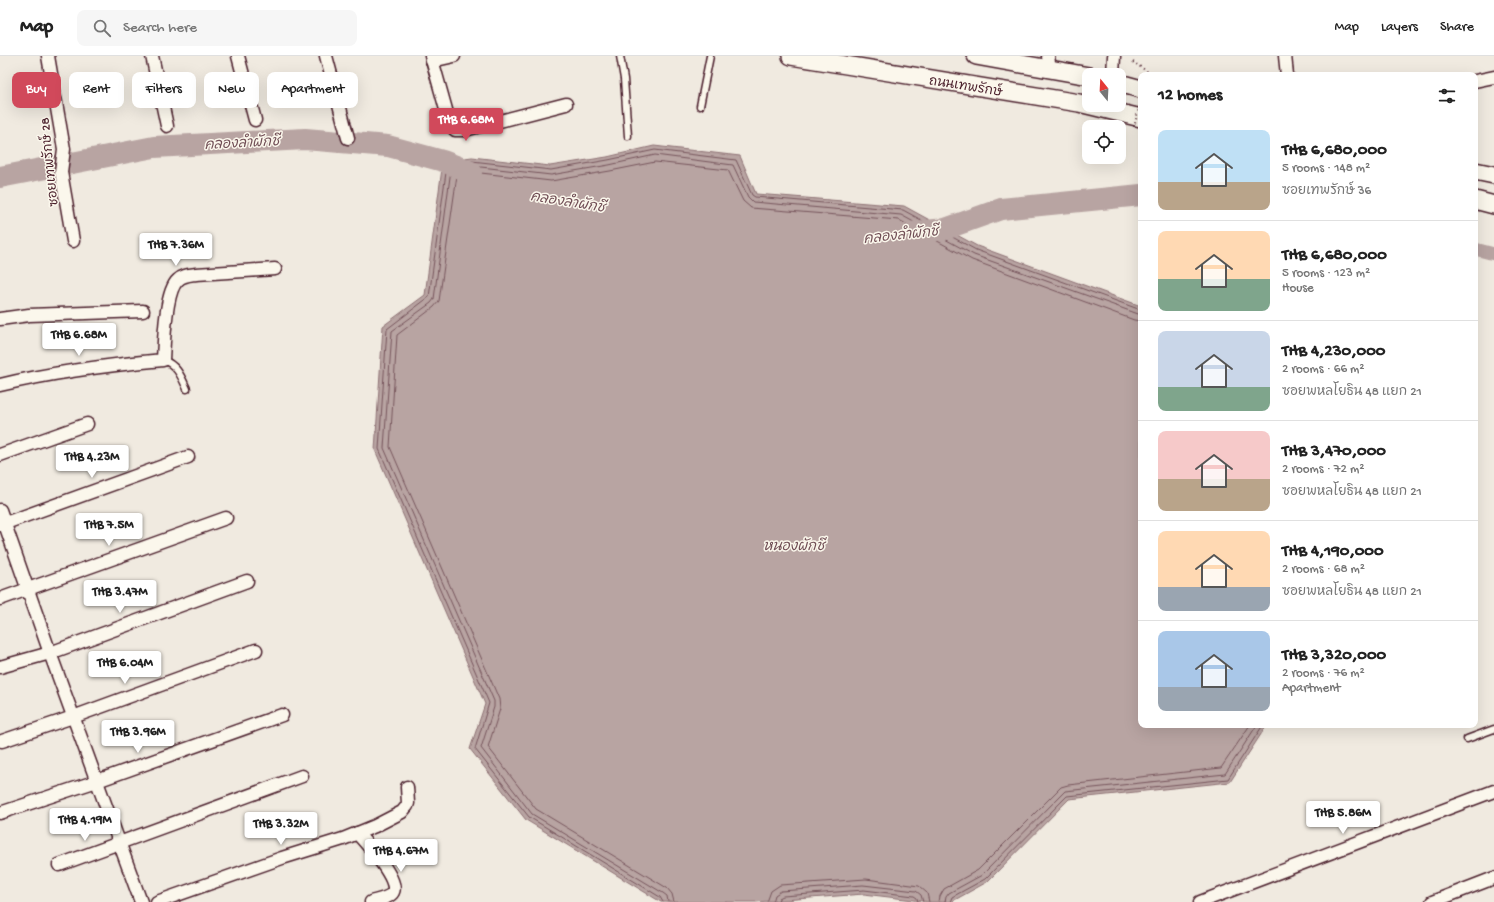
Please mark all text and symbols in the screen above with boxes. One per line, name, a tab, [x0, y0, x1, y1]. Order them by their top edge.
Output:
search box	[77, 10, 357, 46]
text: Map	[20, 16, 53, 39]
icon: search	[91, 17, 113, 39]
text: Search here	[123, 19, 197, 37]
text: Map	[1335, 19, 1359, 36]
text: Layers	[1381, 19, 1418, 36]
text: Share	[1440, 19, 1474, 36]
north arrow	[1082, 68, 1126, 112]
map controls	[1082, 68, 1126, 164]
street label: ถนนเทพรักษ์	[928, 70, 1004, 101]
chip: Buy	[12, 72, 61, 108]
chip: Rent	[69, 72, 124, 108]
chip: Filters	[132, 72, 196, 108]
chip: New	[204, 72, 259, 108]
chip: Apartment	[267, 72, 358, 108]
icon: filters	[1436, 85, 1458, 107]
text: 12 homes	[1158, 86, 1222, 106]
pin: THB 6.68M	[420, 108, 512, 142]
text: THB 6.68M	[438, 113, 494, 128]
street label: ซอยเทพรักษ์ 28	[34, 117, 63, 207]
button: locate	[1082, 120, 1126, 164]
water label: คลองลำผักชี	[204, 131, 283, 155]
text: THB 6,680,000	[1282, 141, 1387, 161]
icon: home	[1190, 146, 1238, 194]
text: 5 rooms · 148 m²	[1282, 161, 1370, 176]
text: ซอยเทพรักษ์ 36	[1282, 184, 1371, 199]
water label: คลองลำผักชี	[529, 186, 609, 218]
water label: คลองลำผักชี	[863, 221, 942, 249]
pin: THB 7.36M	[130, 233, 222, 267]
text: THB 7.36M	[148, 238, 204, 253]
text: THB 6,680,000	[1282, 246, 1387, 266]
icon: home	[1190, 247, 1238, 295]
text: 5 rooms · 123 m²	[1282, 266, 1370, 281]
text: House	[1282, 281, 1314, 296]
pin: THB 6.68M	[33, 323, 125, 357]
text: THB 6.68M	[51, 328, 107, 343]
text: THB 4,230,000	[1282, 342, 1385, 362]
icon: home	[1190, 347, 1238, 395]
text: 2 rooms · 66 m²	[1282, 362, 1364, 377]
text: ซอยพหลโยธิน 48 แยก 21	[1282, 385, 1422, 400]
text: THB 3,470,000	[1282, 442, 1386, 462]
pin: THB 4.23M	[46, 445, 138, 479]
icon: home	[1190, 447, 1238, 495]
text: THB 4.23M	[65, 450, 119, 465]
text: 2 rooms · 72 m²	[1282, 462, 1364, 477]
text: ซอยพหลโยธิน 48 แยก 21	[1282, 485, 1422, 500]
pin: THB 7.5M	[68, 513, 150, 547]
text: THB 7.5M	[85, 518, 133, 533]
water label: หนองผักชี	[763, 536, 828, 556]
text: THB 4,190,000	[1282, 542, 1384, 562]
icon: home	[1190, 547, 1238, 595]
text: 2 rooms · 68 m²	[1282, 562, 1365, 577]
pin: THB 3.47M	[74, 580, 166, 614]
text: THB 3.47M	[93, 585, 147, 600]
text: ซอยพหลโยธิน 48 แยก 21	[1282, 585, 1422, 600]
text: THB 3,320,000	[1282, 646, 1386, 666]
icon: home	[1190, 647, 1238, 695]
pin: THB 6.04M	[79, 651, 171, 685]
text: THB 6.04M	[97, 656, 153, 671]
text: 2 rooms · 76 m²	[1282, 666, 1365, 681]
text: Apartment	[1282, 681, 1341, 696]
pin: THB 3.96M	[92, 720, 184, 754]
text: THB 3.96M	[110, 725, 166, 740]
pin: THB 5.86M	[1297, 801, 1389, 835]
text: THB 5.86M	[1315, 806, 1371, 821]
pin: THB 4.19M	[39, 808, 131, 842]
pin: THB 3.32M	[235, 812, 327, 846]
text: THB 4.19M	[58, 813, 112, 828]
text: THB 3.32M	[253, 817, 309, 832]
pin: THB 4.67M	[355, 839, 447, 873]
text: THB 4.67M	[374, 844, 428, 859]

